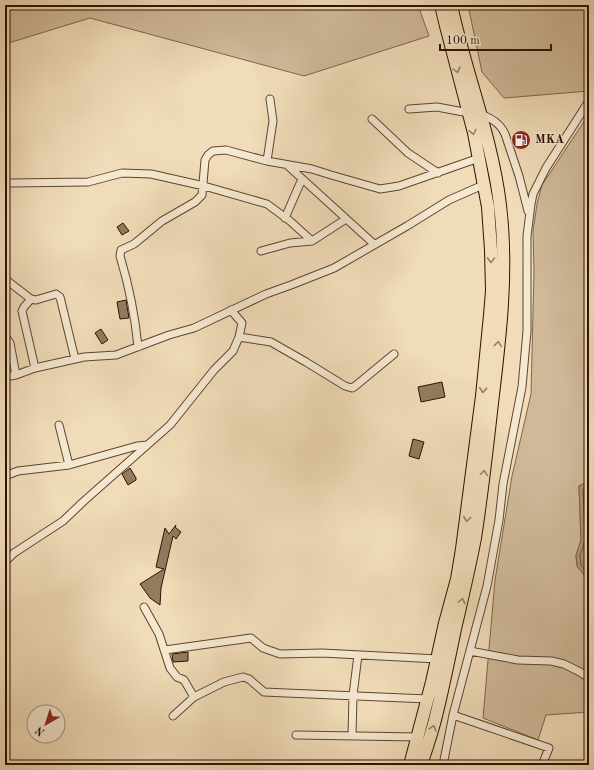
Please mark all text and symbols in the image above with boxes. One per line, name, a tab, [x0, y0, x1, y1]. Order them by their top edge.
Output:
scale bar	[440, 26, 551, 52]
text: 100 m	[446, 35, 480, 47]
one-way arrow	[452, 66, 461, 73]
one-way arrow	[469, 128, 477, 135]
fuel station icon: MKA	[510, 129, 532, 151]
place label: MKA	[535, 134, 564, 146]
one-way arrow	[487, 257, 495, 263]
one-way arrow	[494, 341, 503, 347]
one-way arrow	[478, 387, 487, 393]
one-way arrow	[479, 470, 488, 476]
one-way arrow	[463, 516, 472, 522]
one-way arrow	[457, 598, 466, 605]
north arrow	[26, 704, 66, 744]
text: N	[33, 723, 47, 738]
one-way arrow	[428, 724, 437, 731]

